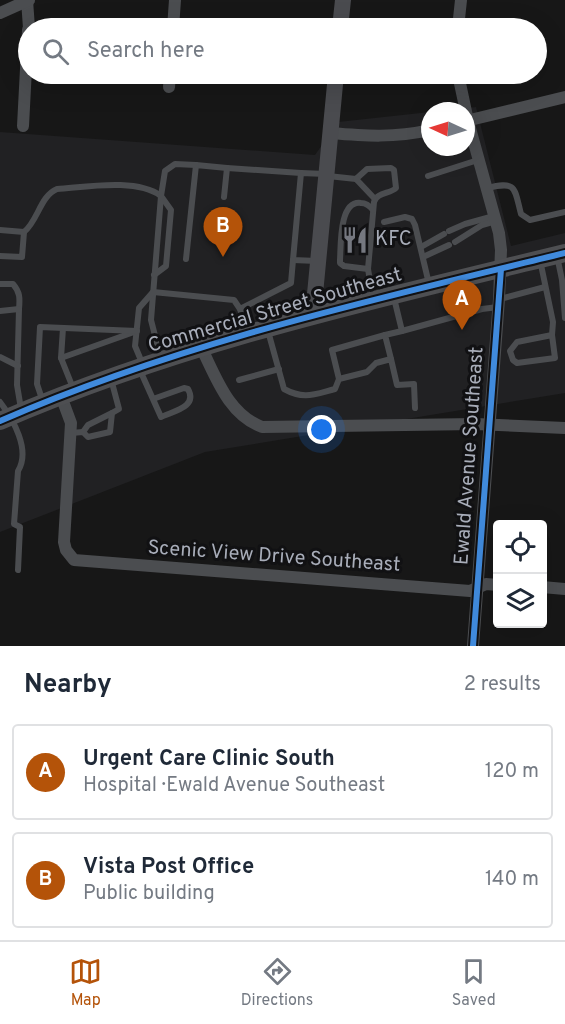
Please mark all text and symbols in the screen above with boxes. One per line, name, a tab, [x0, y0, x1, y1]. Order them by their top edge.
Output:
search box	[18, 18, 547, 84]
icon: search	[39, 35, 72, 68]
text: Search here	[87, 38, 205, 65]
north arrow	[421, 102, 475, 156]
pin: B	[204, 208, 242, 257]
restaurant icon: KFC	[340, 225, 370, 255]
place label: KFC	[375, 227, 412, 253]
street label: Commercial Street Southeast	[145, 262, 405, 360]
pin: A	[442, 280, 482, 330]
street label: Ewald Avenue Southeast	[449, 346, 491, 566]
your location	[307, 415, 336, 444]
map controls	[493, 520, 547, 628]
button: locate	[493, 520, 547, 574]
street label: Scenic View Drive Southeast	[147, 535, 401, 579]
button: layers	[493, 574, 547, 628]
text: Nearby	[24, 669, 112, 702]
text: 2 results	[464, 672, 541, 698]
text: Urgent Care Clinic South	[83, 746, 335, 773]
text: A	[38, 759, 53, 785]
text: 120 m	[485, 759, 539, 785]
text: Hospital · Ewald Avenue Southeast	[83, 773, 385, 799]
text: Vista Post Office	[83, 854, 254, 881]
text: B	[39, 867, 52, 893]
text: 140 m	[485, 867, 539, 893]
text: Public building	[83, 881, 215, 907]
tab: Map	[69, 955, 102, 1011]
tab: Directions	[241, 955, 313, 1011]
tab: Saved	[452, 955, 496, 1011]

